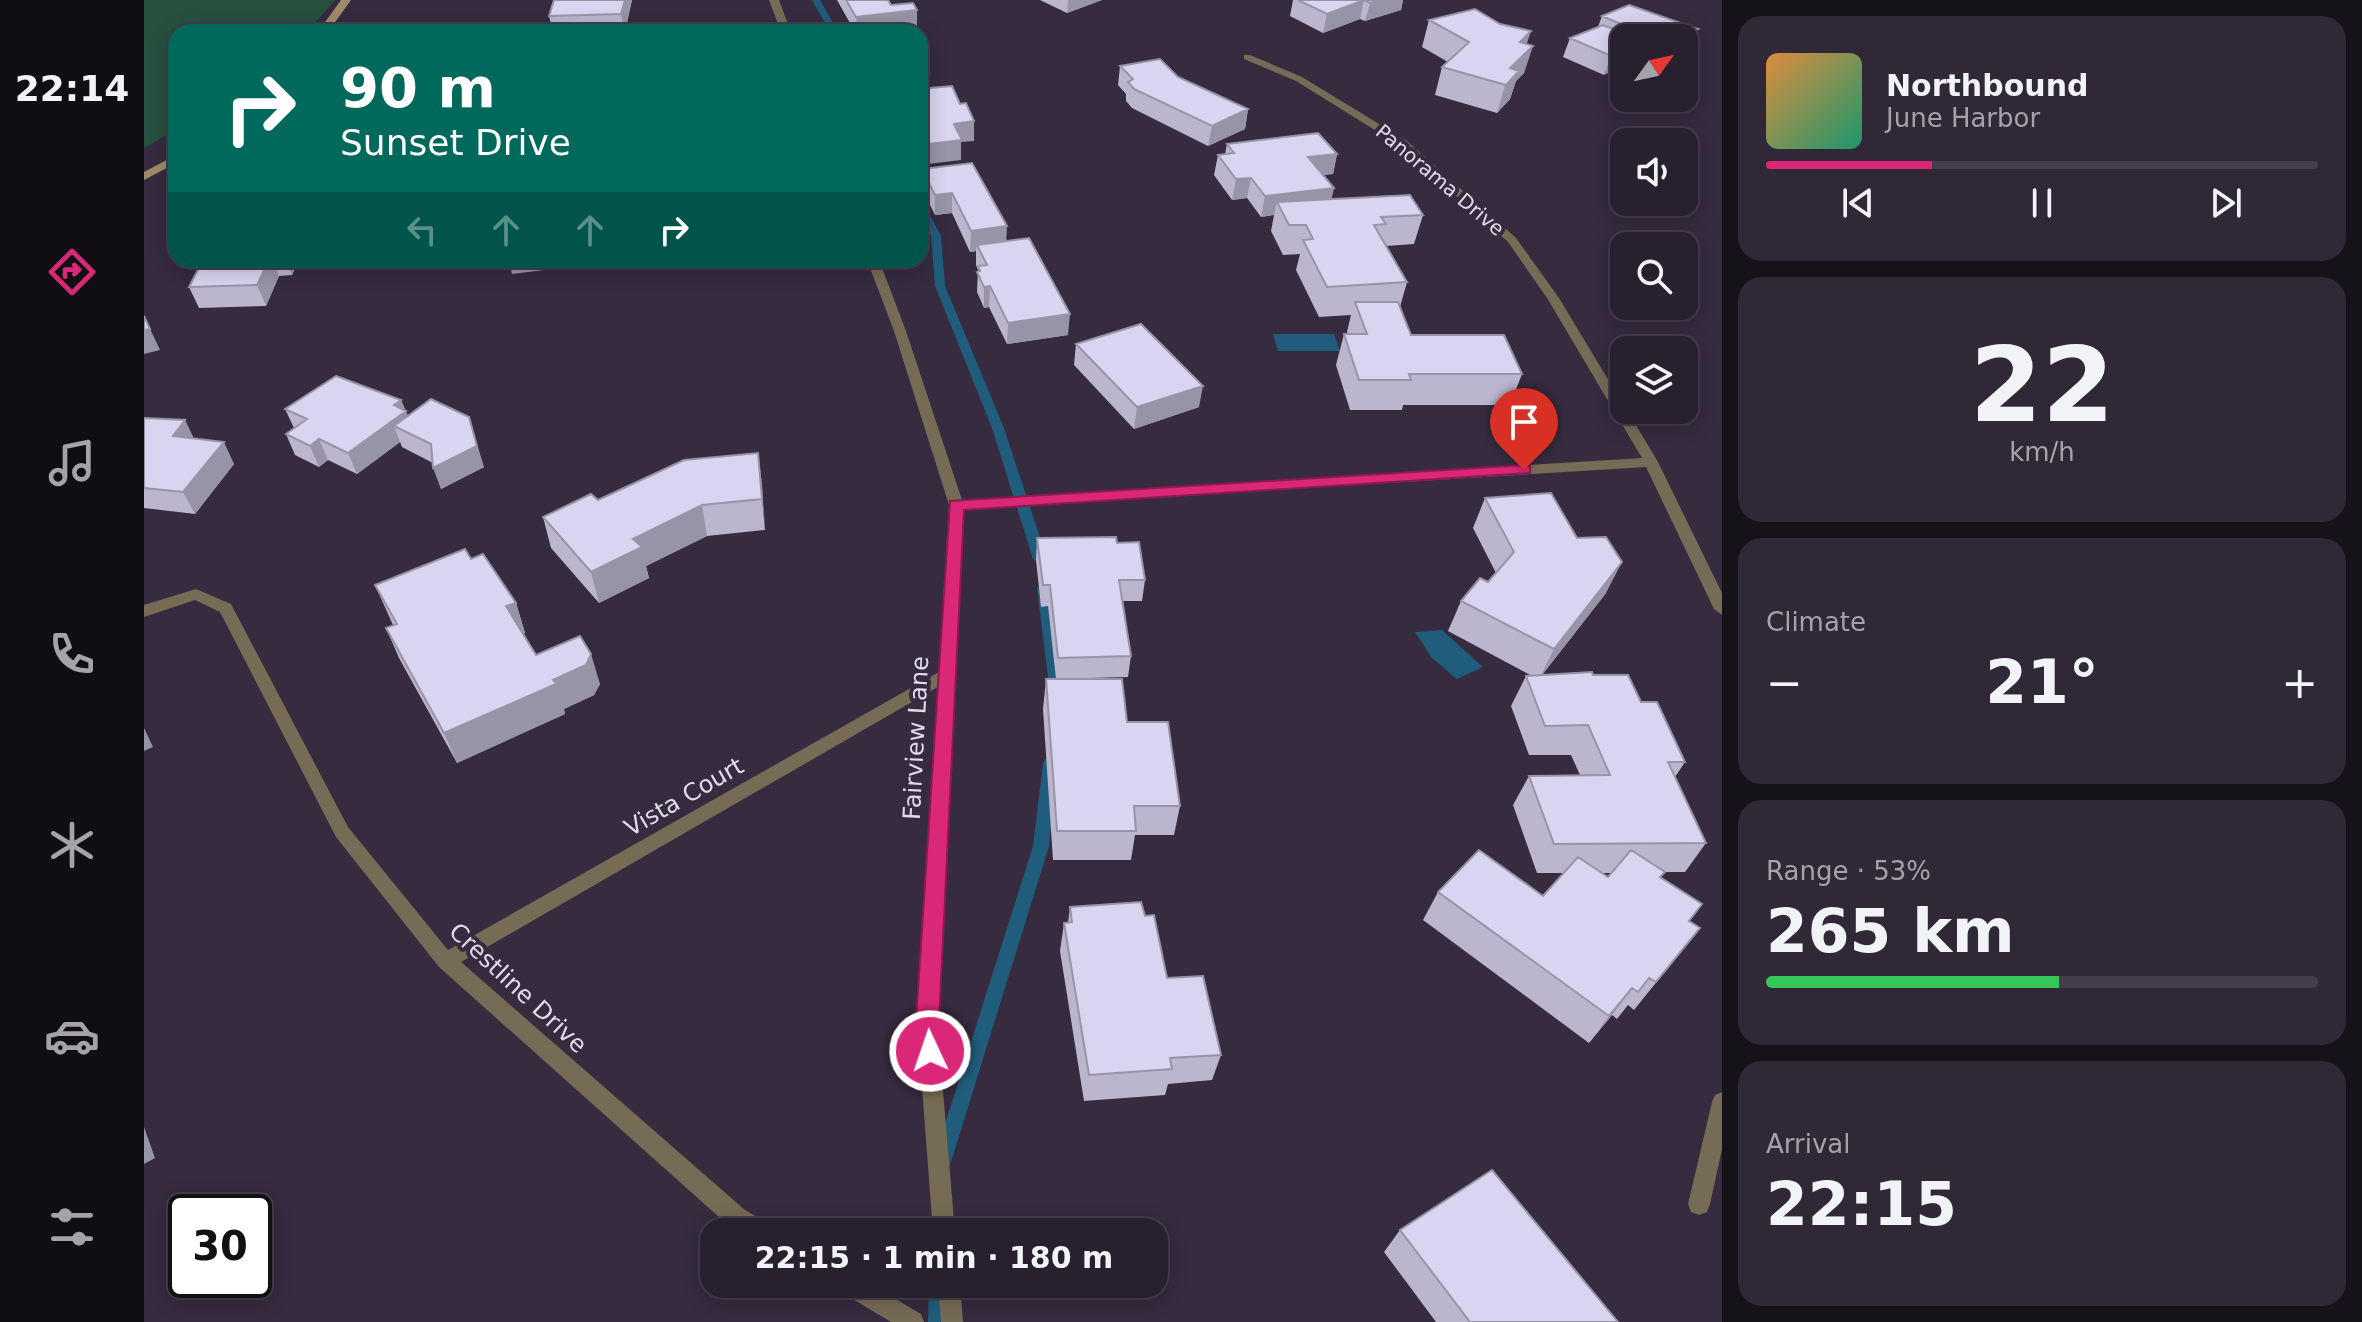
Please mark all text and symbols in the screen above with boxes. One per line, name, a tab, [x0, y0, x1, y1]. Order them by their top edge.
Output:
north arrow	[1610, 24, 1698, 112]
map controls	[1610, 24, 1698, 424]
text: 90 m	[340, 55, 496, 120]
icon: right	[208, 56, 312, 160]
text: 22:14	[15, 68, 129, 109]
text: Northbound	[1886, 68, 2089, 103]
text: June Harbor	[1886, 103, 2040, 133]
street label: Panorama Drive	[1371, 119, 1509, 241]
text: Sunset Drive	[340, 122, 571, 163]
button: sound	[1610, 128, 1698, 216]
icon: previous	[1836, 181, 1880, 225]
icon: pause	[2020, 181, 2064, 225]
icon: next	[2204, 181, 2248, 225]
icon: left	[400, 208, 444, 252]
icon: ahead	[484, 208, 528, 252]
icon: ahead	[568, 208, 612, 252]
icon: right	[652, 208, 696, 252]
button: search	[1610, 232, 1698, 320]
icon: directions	[44, 244, 100, 300]
text: 22	[1970, 324, 2114, 446]
button: layers	[1610, 336, 1698, 424]
pin	[1490, 388, 1558, 470]
icon: arrive	[1502, 400, 1546, 444]
icon: music	[44, 435, 100, 491]
text: km/h	[2009, 437, 2075, 467]
text: Climate	[1766, 607, 1866, 637]
icon: phone	[44, 626, 100, 682]
text: 21°	[1985, 647, 2099, 717]
street label: Fairview Lane	[898, 655, 934, 821]
text: −	[1766, 657, 1803, 708]
text: +	[2281, 657, 2318, 708]
street label: Vista Court	[620, 752, 748, 842]
icon: climate	[44, 817, 100, 873]
text: Range · 53%	[1766, 856, 1931, 886]
text: 265 km	[1766, 896, 2015, 966]
street label: Crestline Drive	[443, 917, 593, 1059]
icon: car	[44, 1008, 100, 1064]
position arrow	[888, 1009, 972, 1093]
text: Arrival	[1766, 1129, 1850, 1159]
text: 22:15	[1766, 1169, 1957, 1239]
speed limit sign: 30	[168, 1194, 272, 1298]
icon: filters	[44, 1199, 100, 1255]
text: 22:15 · 1 min · 180 m	[755, 1240, 1113, 1275]

